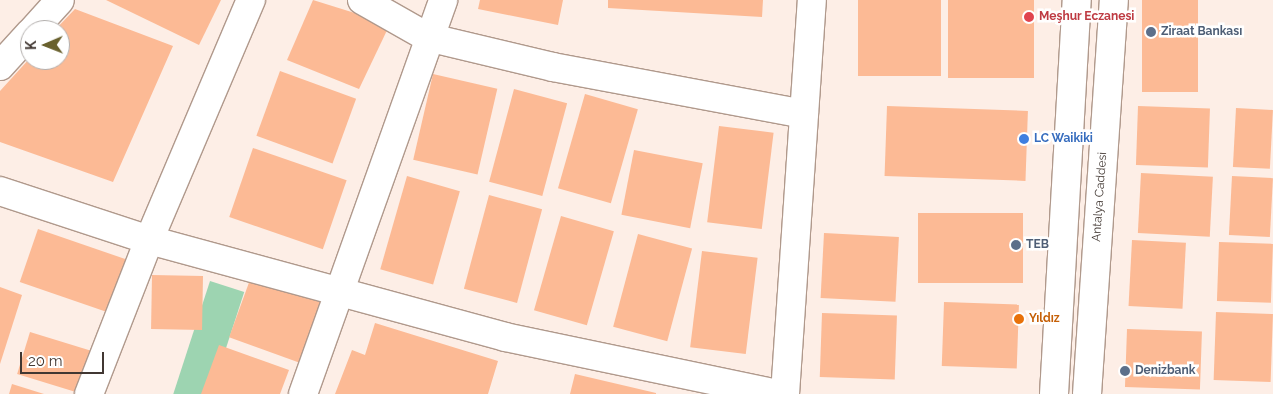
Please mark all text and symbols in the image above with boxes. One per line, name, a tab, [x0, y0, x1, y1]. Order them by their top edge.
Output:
place label: Meşhur Eczanesi	[1039, 10, 1135, 24]
marker: Meşhur Eczanesi	[1023, 11, 1035, 23]
north arrow	[20, 20, 70, 70]
place label: Ziraat Bankası	[1161, 25, 1242, 39]
marker: Ziraat Bankası	[1145, 26, 1157, 38]
text: K	[23, 40, 39, 50]
place label: LC Waikiki	[1034, 132, 1093, 146]
marker: LC Waikiki	[1018, 133, 1030, 145]
street label: Antalya Caddesi	[1090, 152, 1110, 242]
place label: TEB	[1026, 238, 1049, 252]
marker: TEB	[1010, 239, 1022, 251]
place label: Yıldız	[1029, 312, 1060, 326]
marker: Yıldız	[1013, 313, 1025, 325]
scale bar	[22, 342, 106, 374]
text: 20 m	[28, 352, 63, 370]
place label: Denizbank	[1135, 364, 1195, 378]
marker: Denizbank	[1119, 365, 1131, 377]

